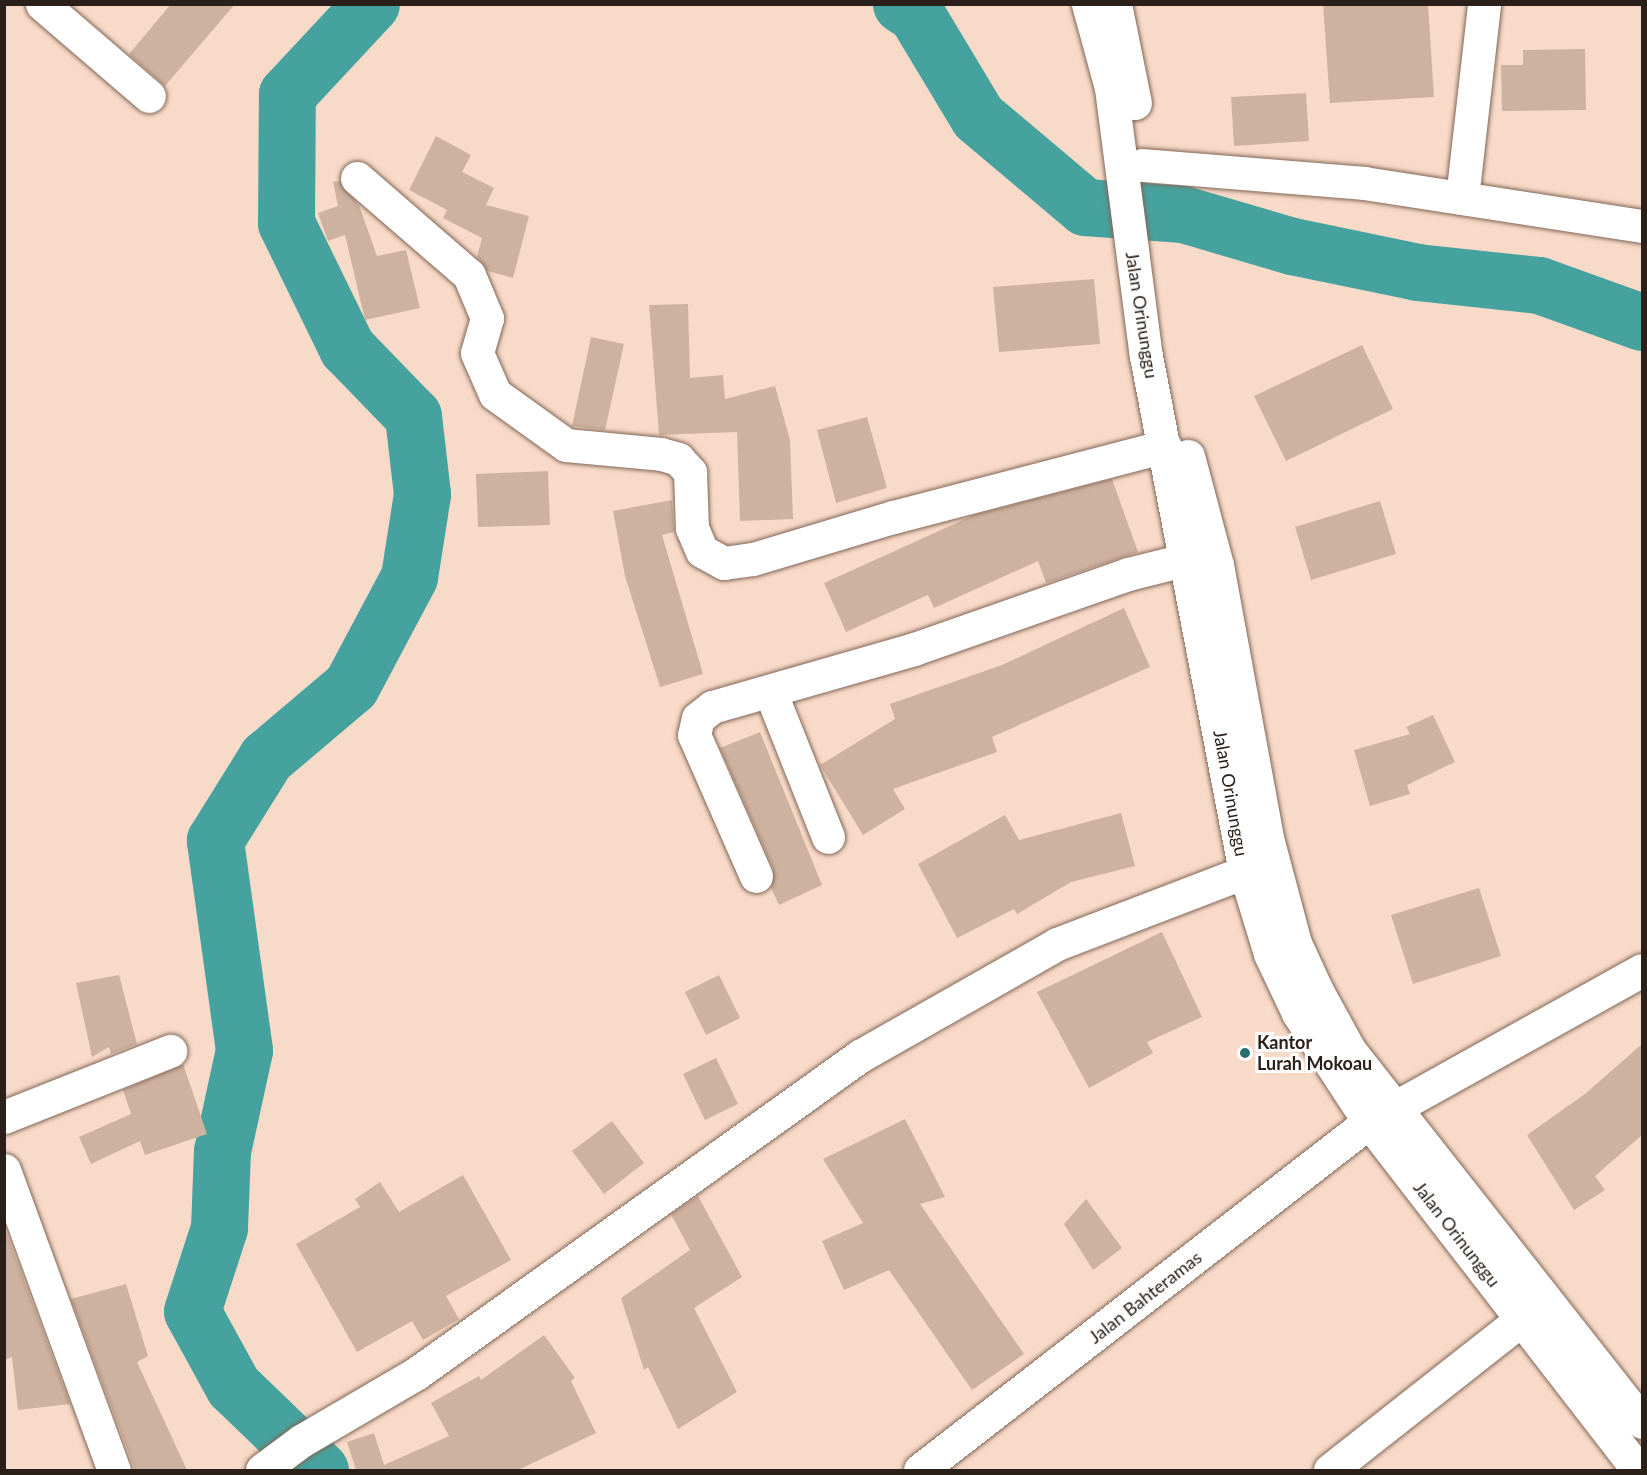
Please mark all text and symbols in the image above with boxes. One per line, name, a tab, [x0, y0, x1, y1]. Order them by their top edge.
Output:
street label: Jalan Orinunggu	[1121, 250, 1163, 380]
street label: Jalan Orinunggu	[1209, 728, 1253, 858]
place label: Kantor Lurah Mokoau	[1257, 1032, 1372, 1074]
marker: Kantor Lurah Mokoau	[1238, 1046, 1252, 1060]
street label: Jalan Orinunggu	[1409, 1177, 1505, 1291]
street label: Jalan Bahteramas	[1084, 1246, 1206, 1348]

